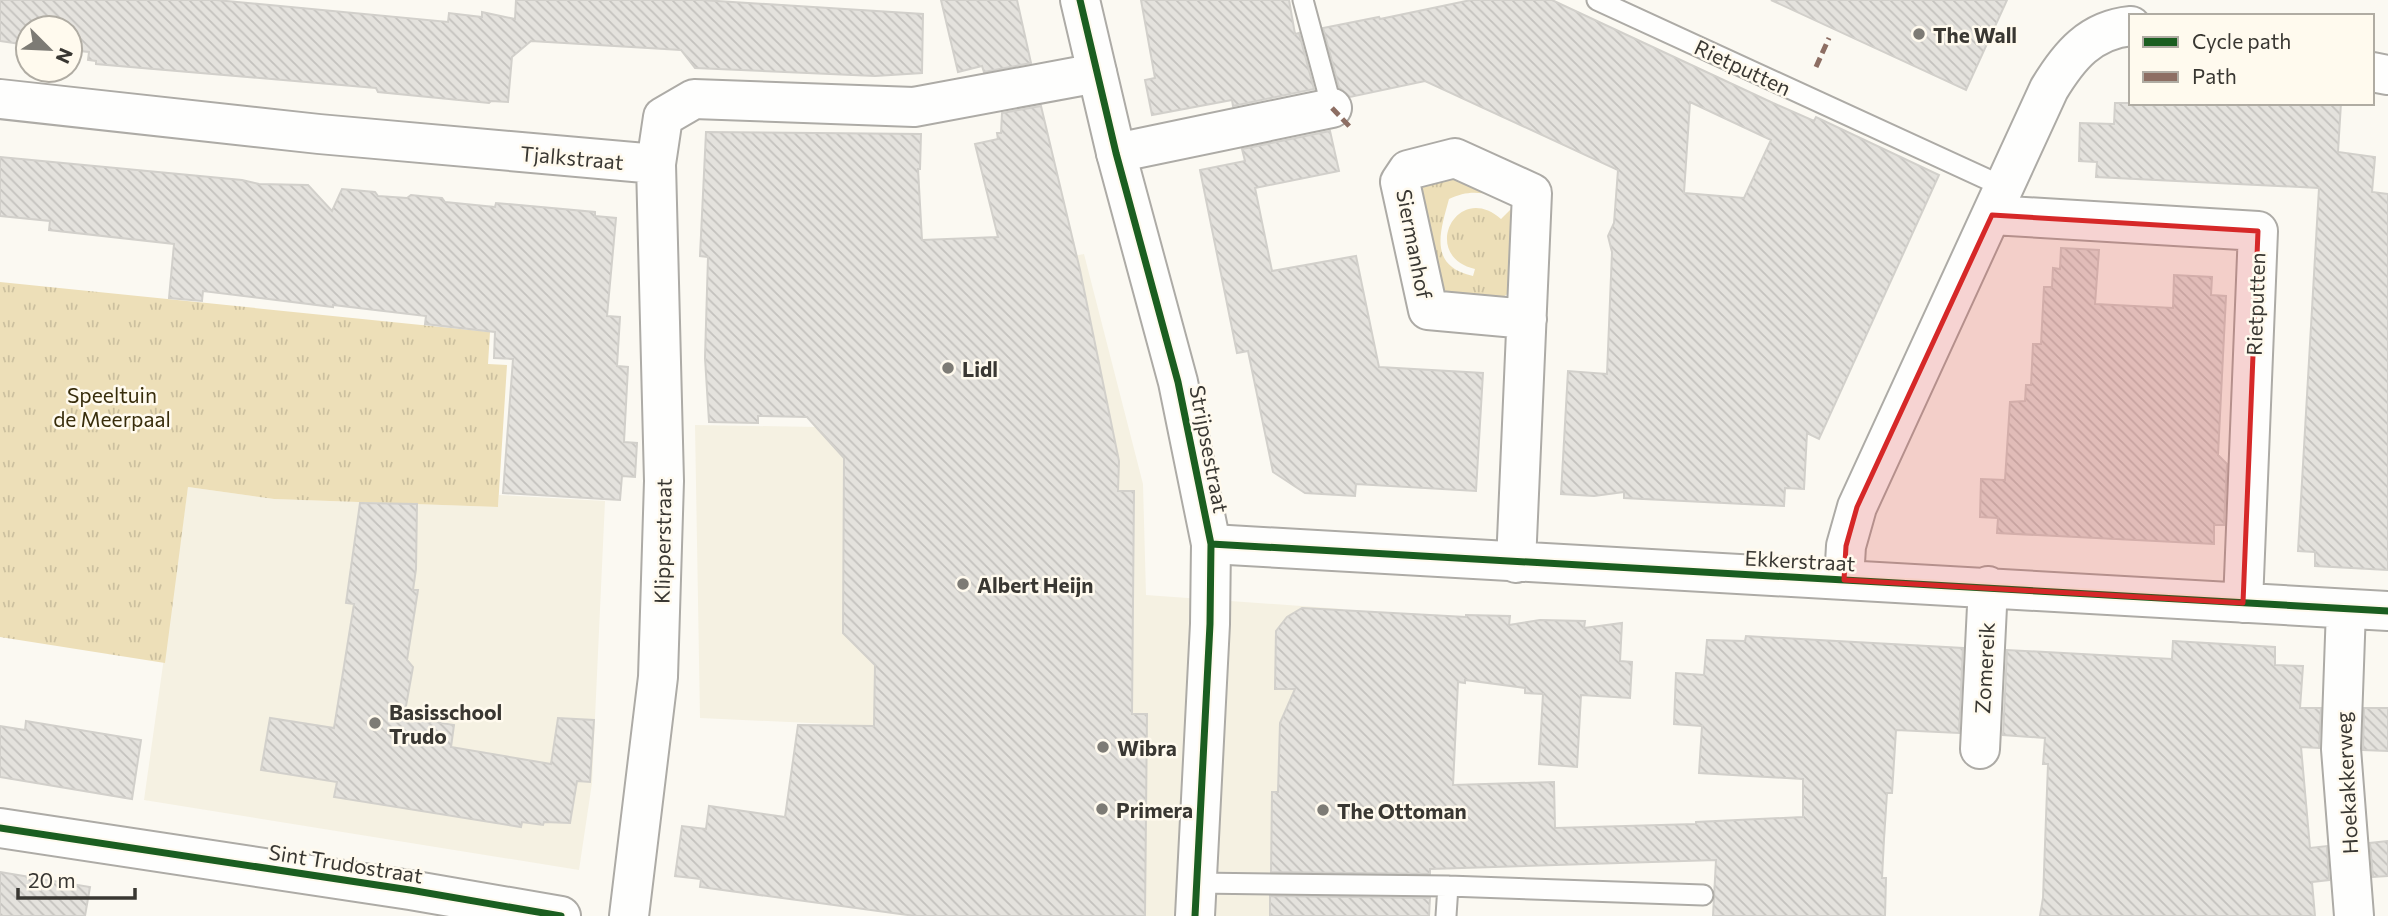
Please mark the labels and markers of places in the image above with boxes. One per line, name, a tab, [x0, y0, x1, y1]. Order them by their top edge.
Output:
place label: The Wall	[1933, 22, 2017, 47]
marker: The Wall	[1911, 26, 1927, 42]
place label: Lidl	[962, 356, 998, 381]
marker: Lidl	[940, 360, 956, 376]
place label: Albert Heijn	[977, 572, 1093, 597]
marker: Albert Heijn	[955, 576, 971, 592]
place label: Basisschool Trudo	[389, 699, 502, 748]
marker: Basisschool Trudo	[367, 715, 383, 731]
place label: Wibra	[1117, 735, 1177, 760]
marker: Wibra	[1095, 739, 1111, 755]
place label: Primera	[1116, 797, 1193, 822]
place label: The Ottoman	[1337, 798, 1467, 823]
marker: Primera	[1094, 801, 1110, 817]
marker: The Ottoman	[1315, 802, 1331, 818]

